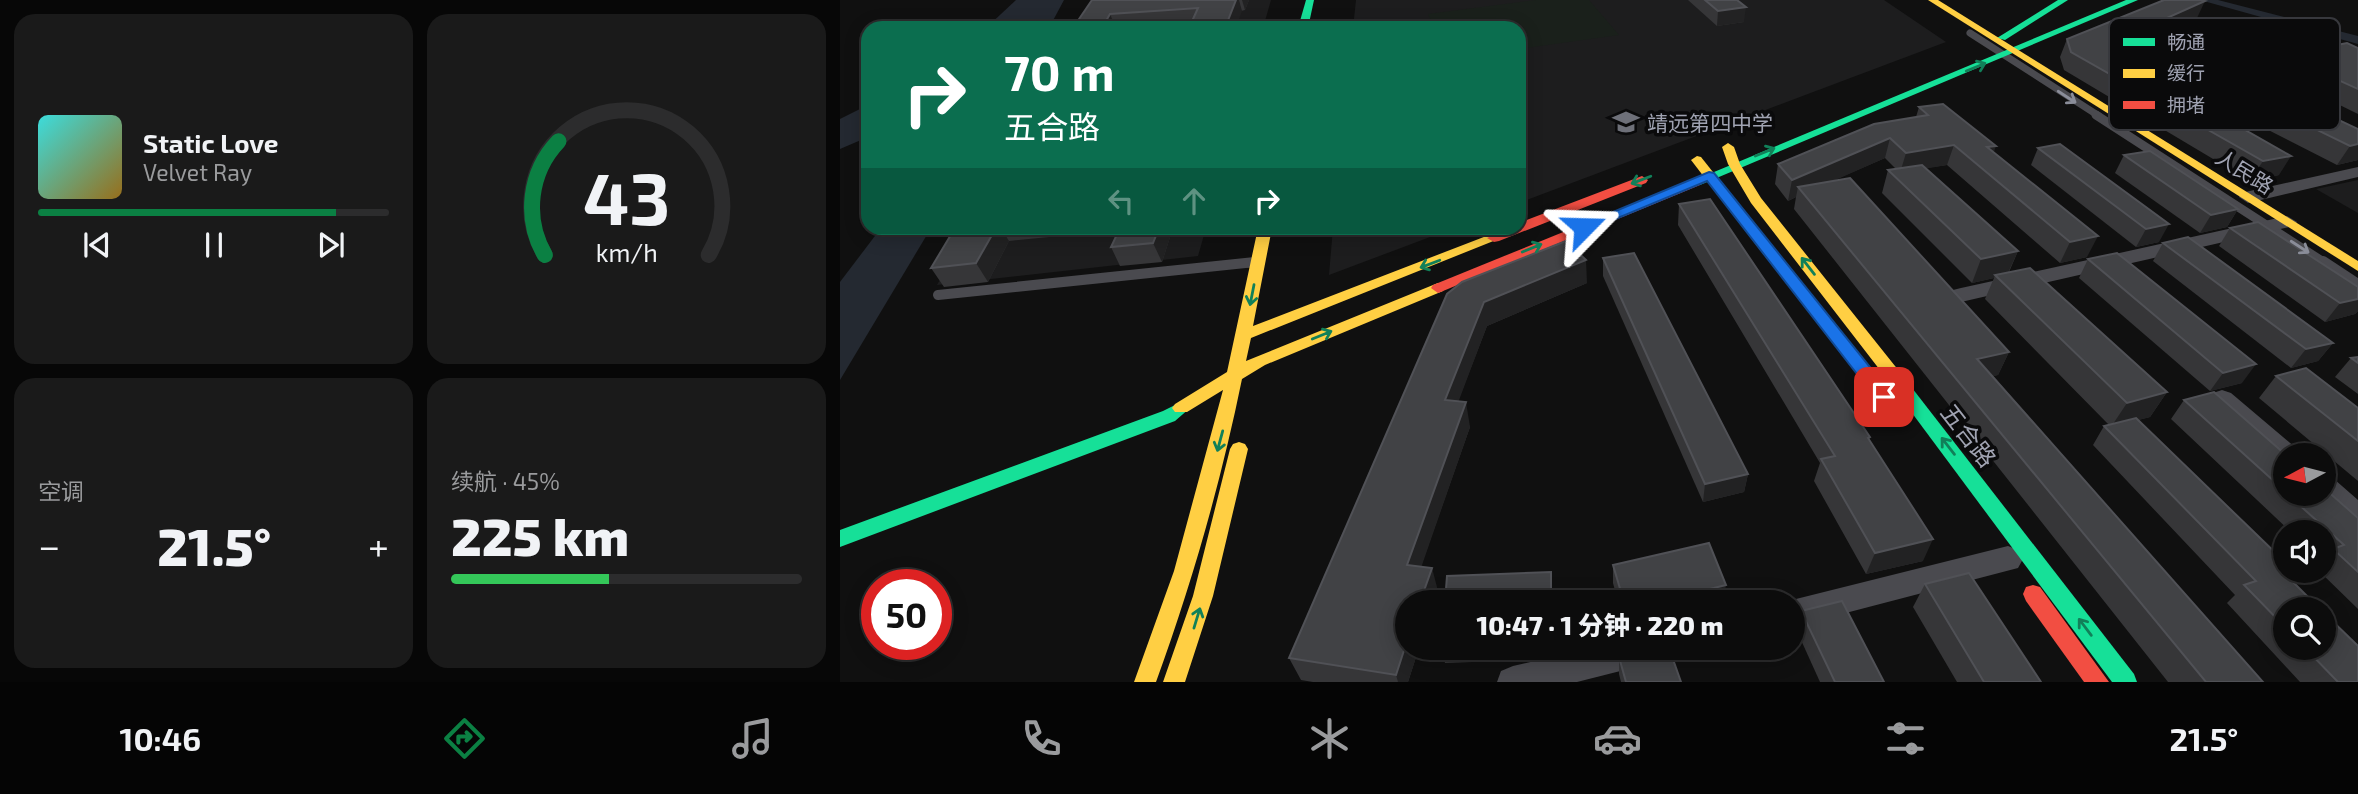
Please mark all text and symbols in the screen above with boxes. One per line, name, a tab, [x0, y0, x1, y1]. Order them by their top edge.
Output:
legend	[2109, 18, 2340, 130]
text: 畅通	[2167, 30, 2205, 53]
text: 70 m	[1004, 42, 1115, 101]
icon: right	[889, 49, 980, 140]
one-way arrow	[1965, 60, 1987, 73]
text: 缓行	[2167, 61, 2205, 84]
one-way arrow	[2057, 91, 2077, 105]
text: 拥堵	[2167, 93, 2205, 116]
text: 五合路	[1004, 107, 1100, 145]
school or university icon: 靖远第四中学	[1611, 107, 1641, 137]
place label: 靖远第四中学	[1647, 110, 1773, 135]
text: Static Love	[143, 127, 279, 158]
street label: 人民路	[2212, 144, 2278, 198]
one-way arrow	[1754, 145, 1775, 158]
text: 43	[583, 153, 670, 241]
text: Velvet Ray	[143, 158, 252, 186]
one-way arrow	[1631, 175, 1653, 188]
icon: left	[1102, 182, 1140, 220]
icon: ahead	[1175, 182, 1213, 220]
icon: right	[1248, 182, 1286, 220]
position arrow	[1547, 190, 1621, 264]
icon: previous	[78, 226, 116, 264]
icon: pause	[195, 226, 233, 264]
icon: next	[312, 226, 350, 264]
text: km/h	[595, 237, 658, 267]
one-way arrow	[2290, 239, 2309, 254]
one-way arrow	[1521, 241, 1543, 254]
one-way arrow	[1419, 258, 1441, 271]
one-way arrow	[1801, 258, 1816, 276]
one-way arrow	[1244, 283, 1258, 305]
one-way arrow	[1311, 328, 1332, 341]
pin	[1854, 367, 1914, 427]
icon: arrive	[1865, 378, 1903, 416]
street label: 五合路	[1935, 398, 2003, 472]
one-way arrow	[1213, 430, 1226, 452]
one-way arrow	[1941, 437, 1956, 455]
north arrow	[2273, 443, 2336, 506]
map controls	[2273, 443, 2336, 660]
text: 续航 · 45%	[451, 467, 560, 495]
text: 空调	[38, 477, 84, 505]
text: 225 km	[451, 504, 629, 566]
text: 21.5°	[157, 514, 271, 576]
button: sound	[2273, 520, 2336, 583]
text: −	[38, 522, 60, 568]
text: +	[368, 522, 389, 568]
speed limit sign: 50	[861, 569, 952, 660]
button: search	[2273, 597, 2336, 660]
one-way arrow	[1191, 607, 1204, 629]
text: 10:47 · 1 分钟 · 220 m	[1476, 609, 1724, 640]
one-way arrow	[2078, 618, 2093, 637]
icon: directions	[440, 714, 489, 763]
icon: music	[728, 714, 777, 763]
icon: phone	[1017, 714, 1066, 763]
icon: climate	[1305, 714, 1354, 763]
icon: car	[1593, 714, 1642, 763]
icon: filters	[1881, 714, 1930, 763]
text: 10:46	[120, 719, 201, 757]
text: 21.5°	[2169, 719, 2238, 757]

